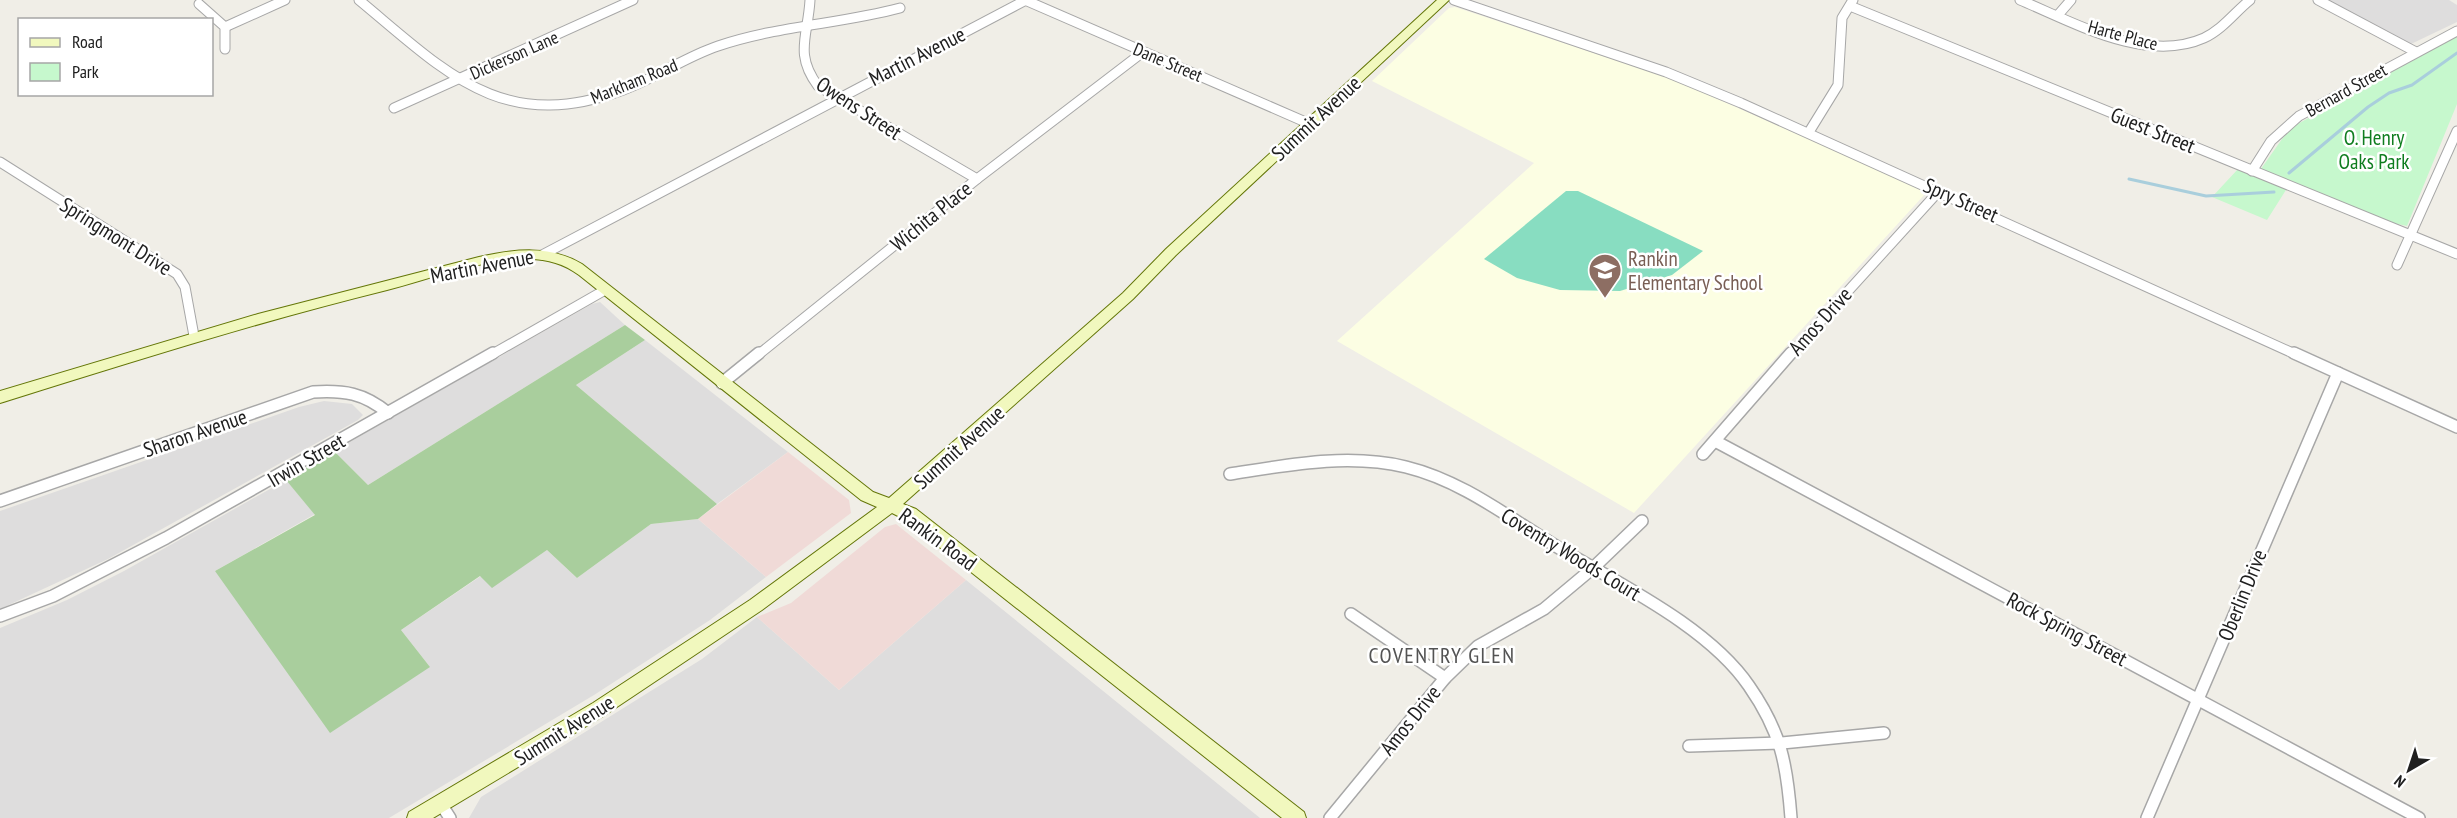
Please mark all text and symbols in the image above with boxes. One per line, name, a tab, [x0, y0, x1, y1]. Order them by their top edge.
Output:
street label: Harte Place	[2086, 15, 2160, 55]
legend	[18, 18, 213, 96]
street label: Martin Avenue	[864, 20, 970, 92]
street label: Dickerson Lane	[466, 25, 562, 85]
text: Road	[72, 30, 103, 53]
street label: Dane Street	[1130, 37, 1206, 87]
street label: Markham Road	[587, 53, 681, 109]
street label: Bernard Street	[2301, 58, 2391, 122]
text: Park	[72, 60, 99, 83]
street label: Owens Street	[811, 70, 907, 146]
street label: Summit Avenue	[1266, 70, 1366, 166]
street label: Guest Street	[2107, 101, 2199, 159]
park label: O. Henry Oaks Park	[2339, 124, 2409, 175]
street label: Spry Street	[1919, 172, 2003, 229]
street label: Wichita Place	[885, 175, 977, 257]
street label: Springmont Drive	[55, 191, 177, 281]
street label: Martin Avenue	[428, 243, 536, 289]
place label: Rankin Elementary School	[1628, 245, 1763, 296]
school or university icon: Rankin Elementary School	[1587, 252, 1623, 299]
street label: Amos Drive	[1782, 281, 1858, 361]
street label: Summit Avenue	[908, 399, 1010, 495]
street label: Sharon Avenue	[140, 403, 250, 463]
street label: Irwin Street	[263, 427, 350, 493]
street label: Rankin Road	[894, 502, 982, 576]
street label: Coventry Woods Court	[1496, 502, 1646, 606]
street label: Oberlin Drive	[2211, 545, 2273, 645]
street label: Rock Spring Street	[2002, 586, 2132, 672]
district label: COVENTRY GLEN	[1369, 641, 1516, 669]
street label: Amos Drive	[1374, 679, 1446, 761]
street label: Summit Avenue	[509, 689, 619, 771]
north arrow	[2379, 740, 2439, 800]
text: N	[2390, 771, 2409, 792]

